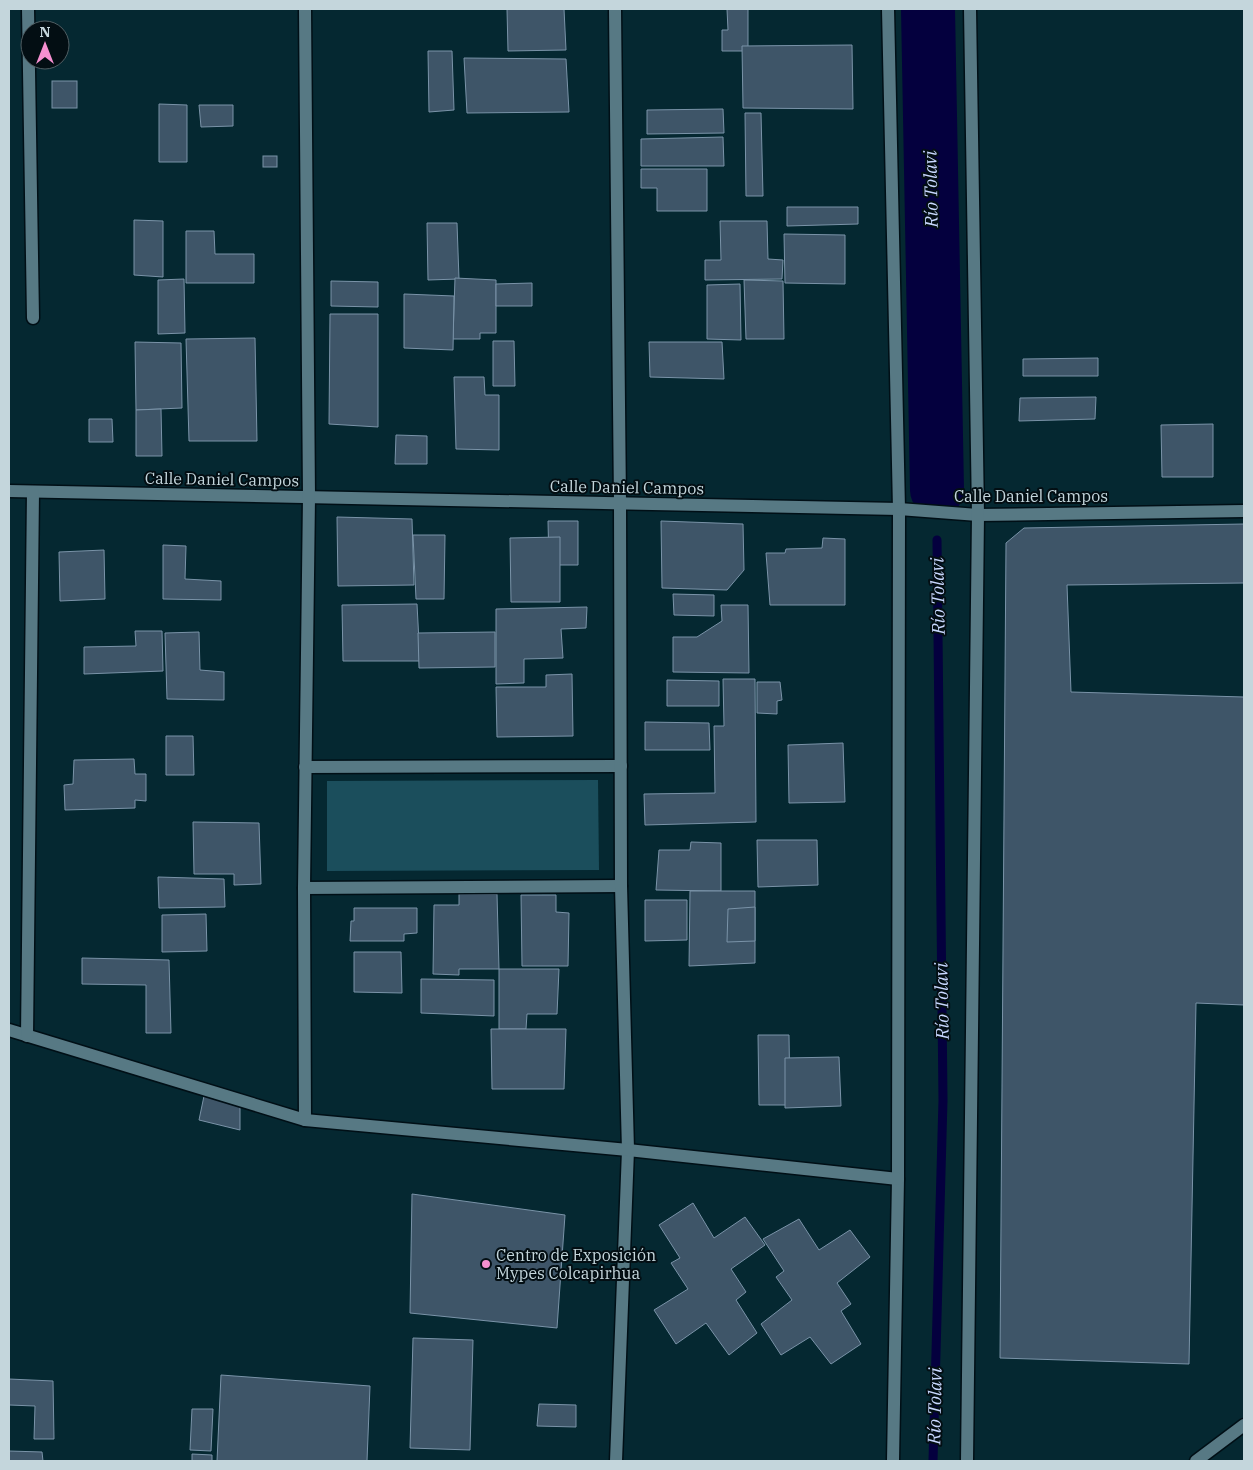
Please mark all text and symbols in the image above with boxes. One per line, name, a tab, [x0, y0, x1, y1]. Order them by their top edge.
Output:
north arrow	[20, 20, 70, 70]
text: N	[39, 23, 51, 41]
water label: Río Tolavi	[918, 150, 943, 229]
street label: Calle Daniel Campos	[145, 468, 299, 490]
street label: Calle Daniel Campos	[550, 476, 704, 498]
street label: Calle Daniel Campos	[954, 486, 1108, 506]
water label: Río Tolavi	[925, 557, 950, 636]
water label: Río Tolavi	[929, 962, 954, 1041]
place label: Centro de Exposición Mypes Colcapirhua	[496, 1245, 656, 1283]
marker: Centro de Exposición Mypes Colcapirhua	[480, 1258, 492, 1270]
water label: Río Tolavi	[922, 1367, 947, 1446]

